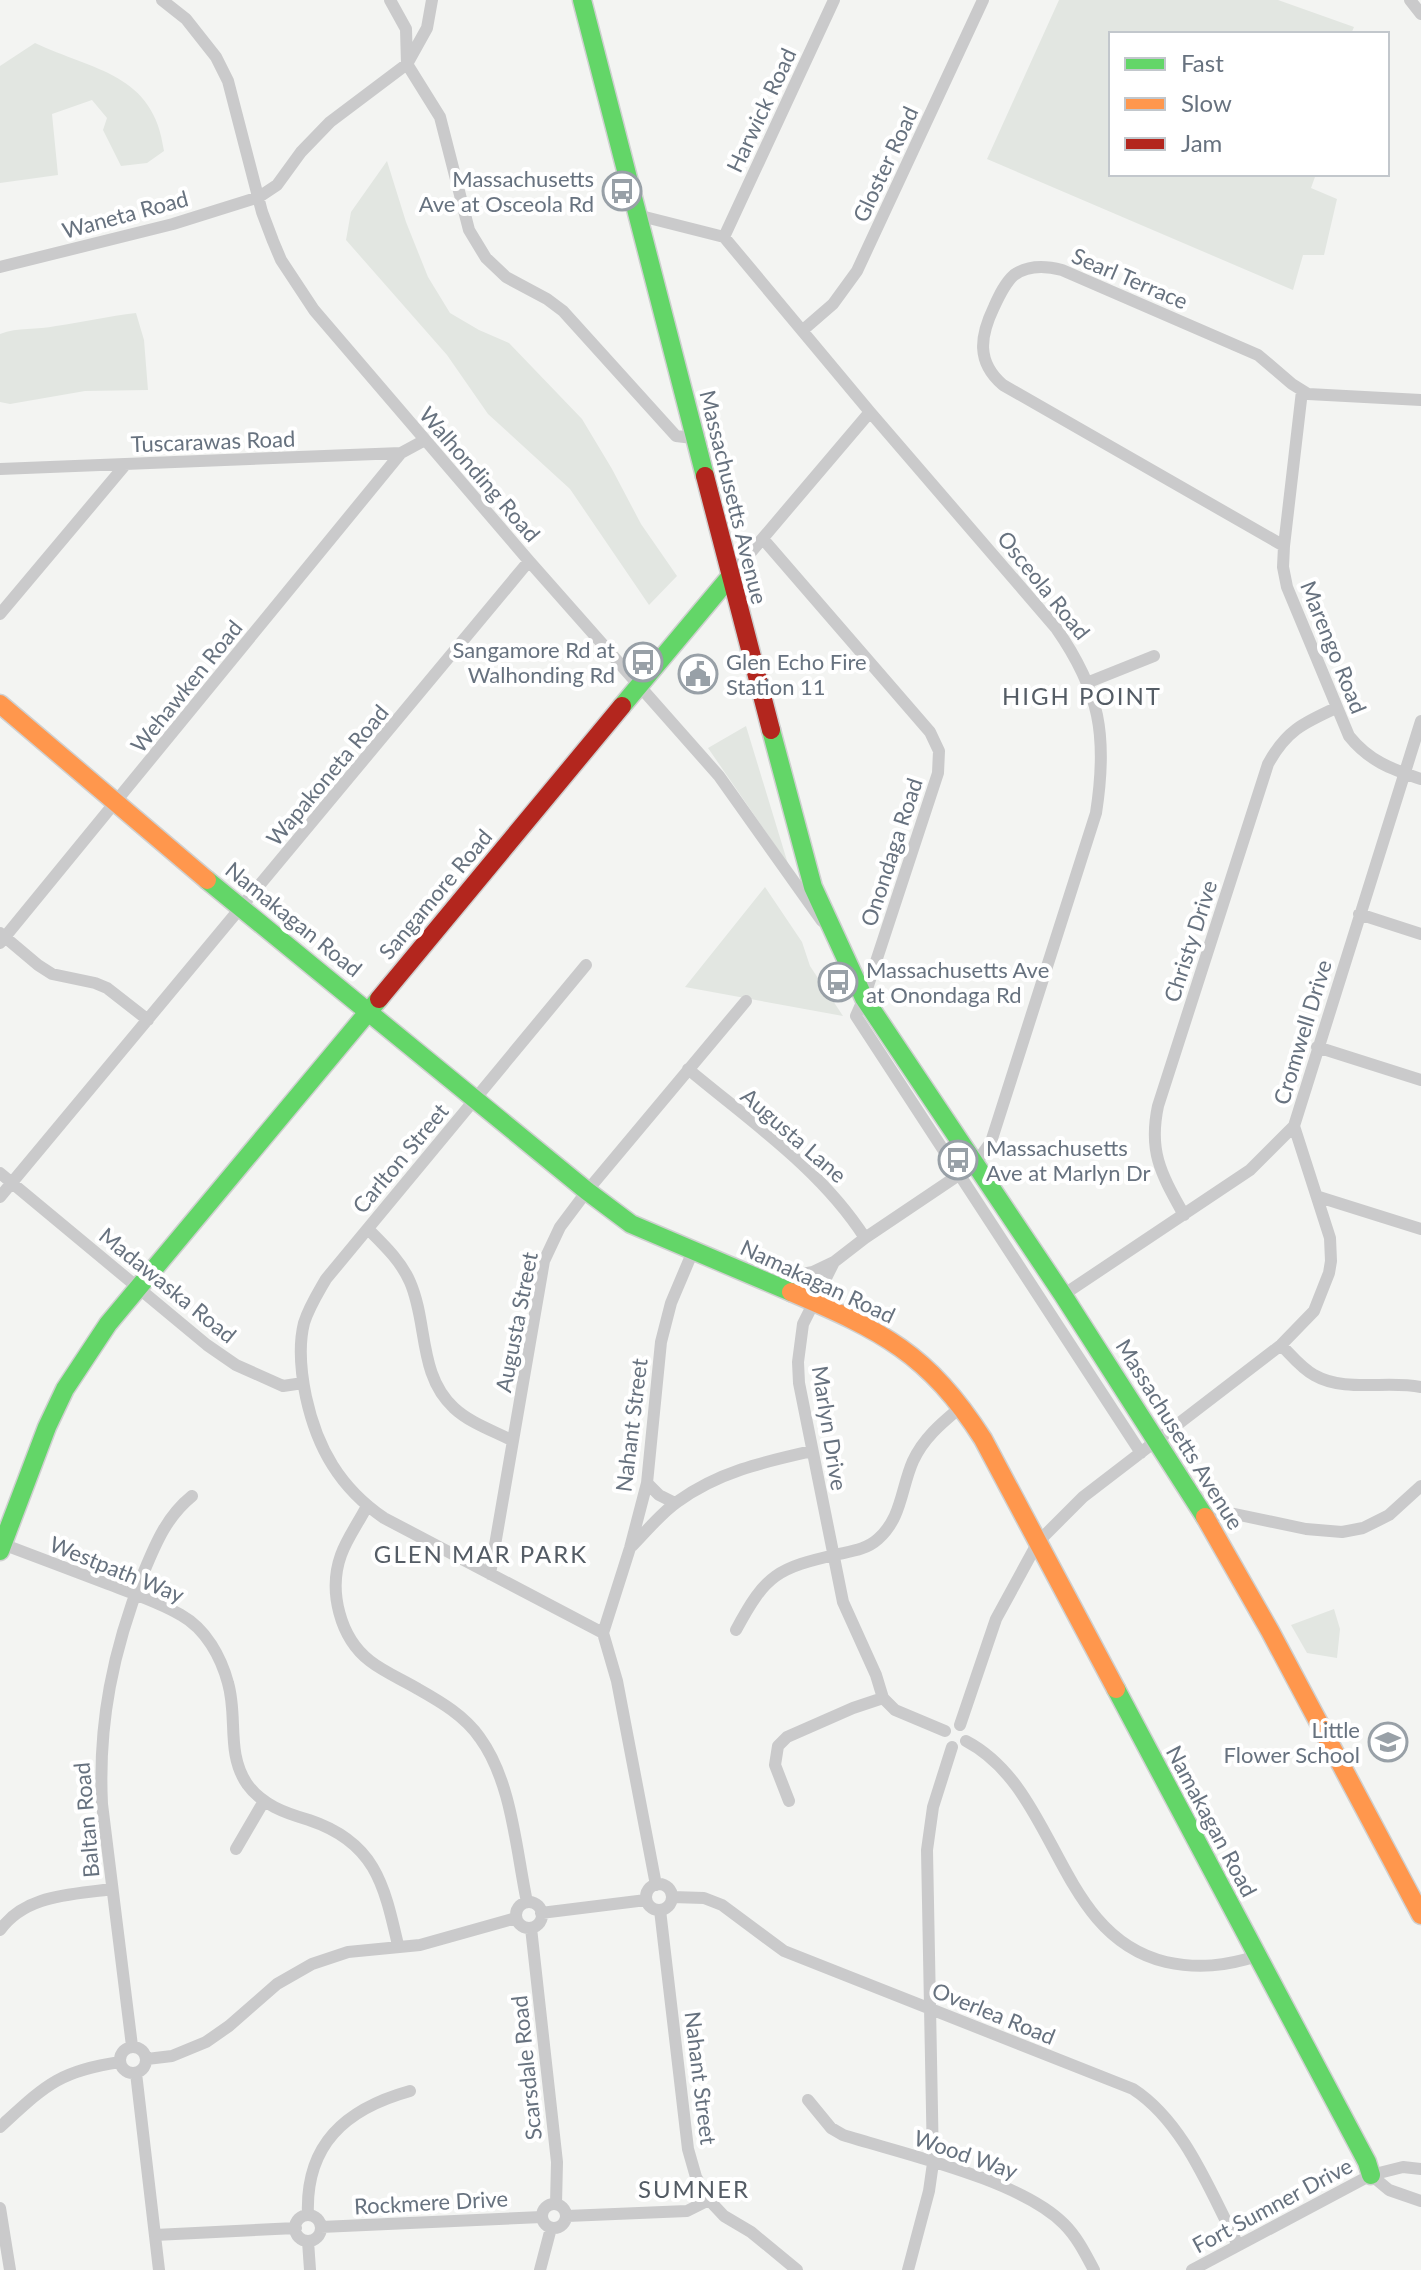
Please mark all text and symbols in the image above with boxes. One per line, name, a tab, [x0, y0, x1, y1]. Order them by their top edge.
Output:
legend	[1109, 32, 1389, 176]
street label: Harwick Road	[720, 44, 802, 176]
text: Fast	[1181, 48, 1224, 77]
text: Slow	[1181, 88, 1232, 117]
street label: Gloster Road	[846, 102, 924, 226]
text: Jam	[1181, 128, 1222, 157]
place label: Massachusetts Ave at Osceola Rd	[419, 165, 594, 217]
bus stop icon: Massachusetts Ave at Osceola Rd	[601, 170, 643, 212]
street label: Waneta Road	[59, 184, 191, 244]
street label: Searl Terrace	[1068, 242, 1192, 314]
street label: Massachusetts Avenue	[694, 387, 774, 607]
street label: Walhonding Road	[414, 401, 546, 547]
street label: Tuscarawas Road	[130, 425, 296, 457]
street label: Osceola Road	[992, 525, 1096, 645]
street label: Marengo Road	[1295, 577, 1373, 717]
street label: Wehawken Road	[124, 614, 248, 758]
place label: Sangamore Rd at Walhonding Rd	[452, 636, 615, 688]
bus stop icon: Sangamore Rd at Walhonding Rd	[622, 641, 664, 683]
place label: Glen Echo Fire Station 11	[726, 648, 867, 700]
public building icon: Glen Echo Fire Station 11	[677, 653, 719, 695]
district label: HIGH POINT	[1002, 681, 1162, 710]
street label: Wapakoneta Road	[260, 699, 394, 851]
street label: Onondaga Road	[854, 774, 928, 930]
street label: Sangamore Road	[373, 823, 497, 965]
street label: Namakagan Road	[220, 856, 368, 982]
street label: Christy Drive	[1158, 877, 1222, 1005]
place label: Massachusetts Ave at Onondaga Rd	[866, 956, 1049, 1008]
street label: Cromwell Drive	[1267, 956, 1337, 1108]
bus stop icon: Massachusetts Ave at Onondaga Rd	[817, 961, 859, 1003]
street label: Augusta Lane	[736, 1082, 852, 1188]
street label: Carlton Street	[346, 1098, 454, 1218]
place label: Massachusetts Ave at Marlyn Dr	[986, 1134, 1151, 1186]
bus stop icon: Massachusetts Ave at Marlyn Dr	[937, 1139, 979, 1181]
street label: Madawaska Road	[94, 1222, 242, 1348]
street label: Namakagan Road	[736, 1233, 900, 1329]
street label: Augusta Street	[489, 1249, 543, 1395]
street label: Massachusetts Avenue	[1110, 1334, 1250, 1534]
street label: Nahant Street	[609, 1357, 653, 1493]
street label: Marlyn Drive	[807, 1364, 853, 1492]
street label: Westpath Way	[46, 1530, 189, 1608]
district label: GLEN MAR PARK	[374, 1539, 588, 1568]
place label: Little Flower School	[1224, 1716, 1360, 1768]
school or university icon: Little Flower School	[1367, 1721, 1409, 1763]
street label: Namakagan Road	[1161, 1741, 1263, 1901]
street label: Baltan Road	[68, 1761, 104, 1879]
street label: Overlea Road	[928, 1976, 1060, 2050]
street label: Scarsdale Road	[505, 1994, 547, 2142]
street label: Nahant Street	[679, 2010, 723, 2146]
street label: Wood Way	[911, 2124, 1022, 2185]
street label: Fort Sumner Drive	[1187, 2152, 1357, 2258]
district label: SUMNER	[638, 2174, 750, 2203]
street label: Rockmere Drive	[353, 2184, 509, 2220]

